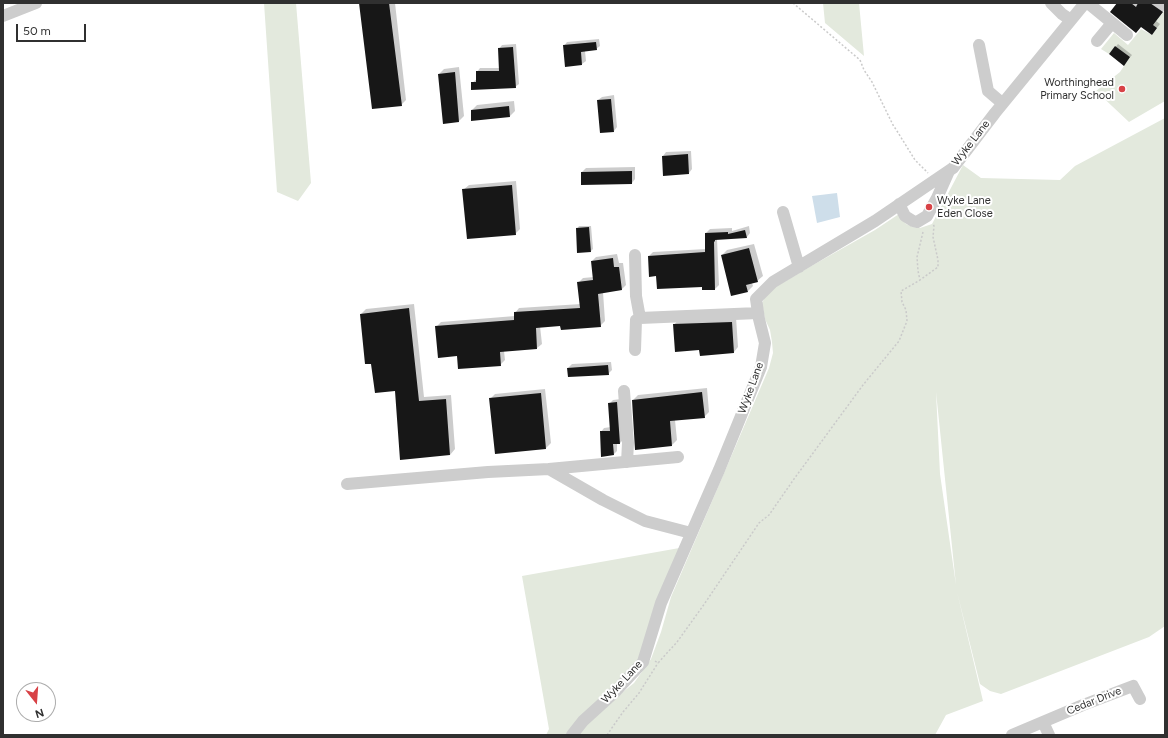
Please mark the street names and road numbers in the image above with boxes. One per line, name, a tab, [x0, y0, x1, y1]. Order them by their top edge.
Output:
street label: Wyke Lane	[949, 118, 993, 168]
street label: Wyke Lane	[736, 360, 766, 416]
street label: Wyke Lane	[599, 658, 645, 706]
street label: Cedar Drive	[1065, 684, 1123, 718]

